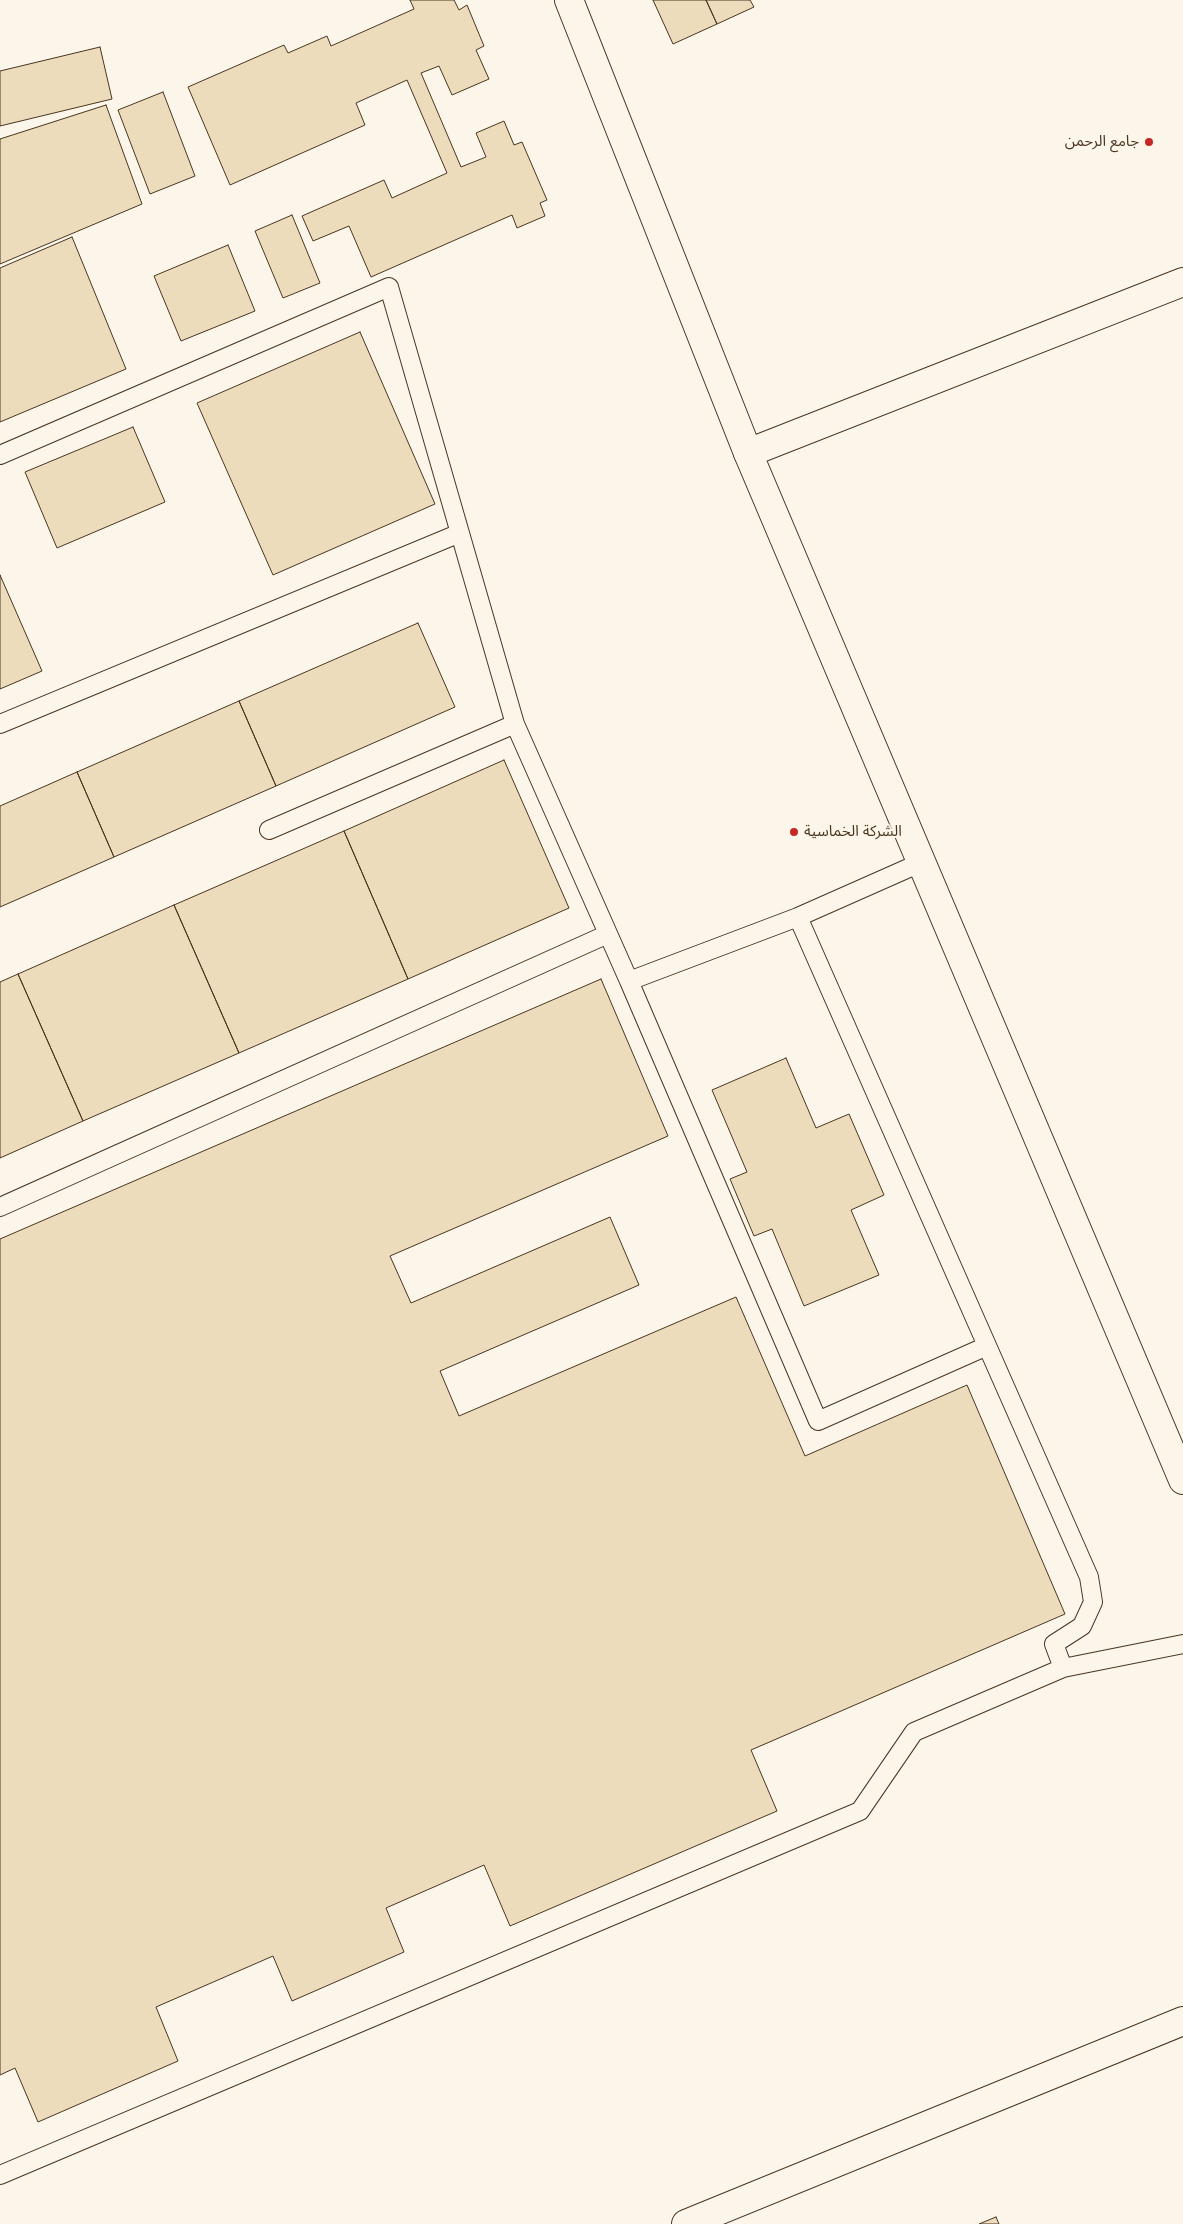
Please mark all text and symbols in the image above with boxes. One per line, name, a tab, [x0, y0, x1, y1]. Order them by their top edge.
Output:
place label: جامع الرحمن	[1065, 133, 1139, 151]
marker: جامع الرحمن	[1143, 136, 1155, 148]
place label: الشركة الخماسية	[804, 823, 902, 841]
marker: الشركة الخماسية	[788, 826, 800, 838]

